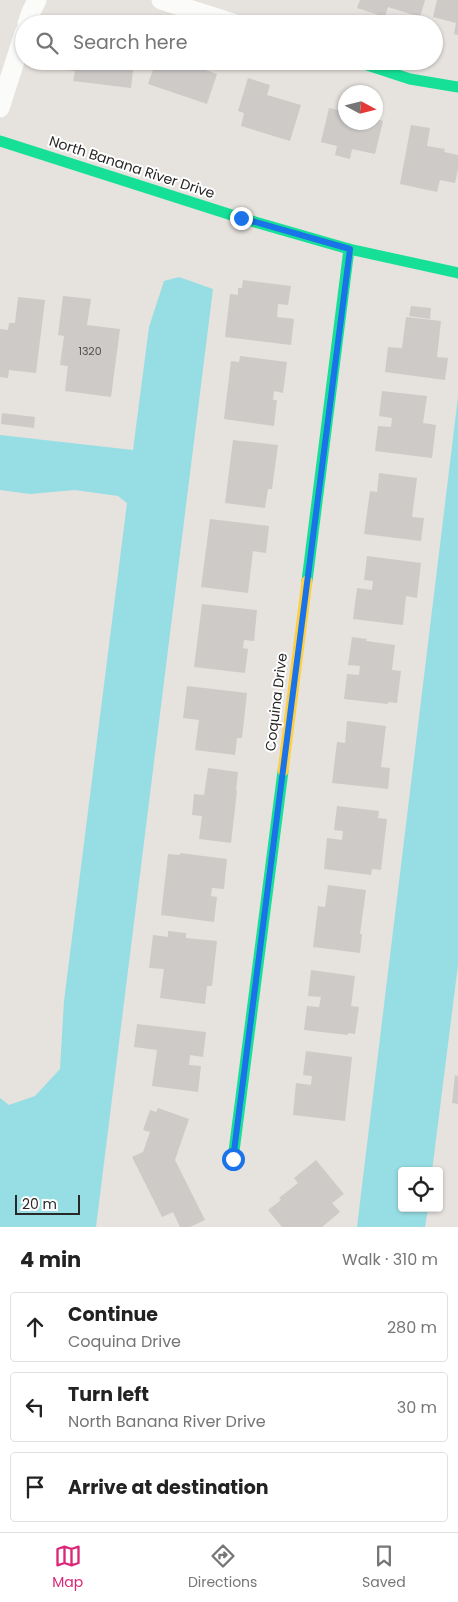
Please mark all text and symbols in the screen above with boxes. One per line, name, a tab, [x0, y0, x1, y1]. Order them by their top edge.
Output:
search box	[15, 15, 443, 70]
icon: search	[33, 29, 61, 57]
text: Search here	[73, 29, 187, 56]
north arrow	[338, 85, 383, 130]
street label: North Banana River Drive	[47, 131, 218, 203]
route end	[230, 207, 253, 230]
house number: 1320	[78, 343, 102, 359]
street label: Coquina Drive	[260, 651, 292, 752]
route start	[222, 1148, 245, 1171]
map controls	[398, 1167, 443, 1212]
button: locate	[398, 1167, 443, 1212]
scale bar	[15, 1192, 80, 1215]
text: 20 m	[22, 1194, 57, 1214]
text: 4 min	[20, 1245, 81, 1274]
text: Walk · 310 m	[342, 1248, 438, 1271]
text: Continue	[68, 1301, 158, 1328]
icon: ahead	[21, 1313, 49, 1341]
text: 280 m	[387, 1316, 437, 1339]
text: Coquina Drive	[68, 1330, 181, 1353]
text: Turn left	[68, 1381, 149, 1408]
icon: left	[21, 1393, 49, 1421]
text: 30 m	[397, 1396, 437, 1419]
text: North Banana River Drive	[68, 1410, 266, 1433]
icon: arrive	[21, 1473, 49, 1501]
text: Arrive at destination	[68, 1474, 269, 1501]
tab: Map	[52, 1542, 83, 1593]
tab: Directions	[188, 1542, 257, 1593]
tab: Saved	[362, 1542, 406, 1593]

